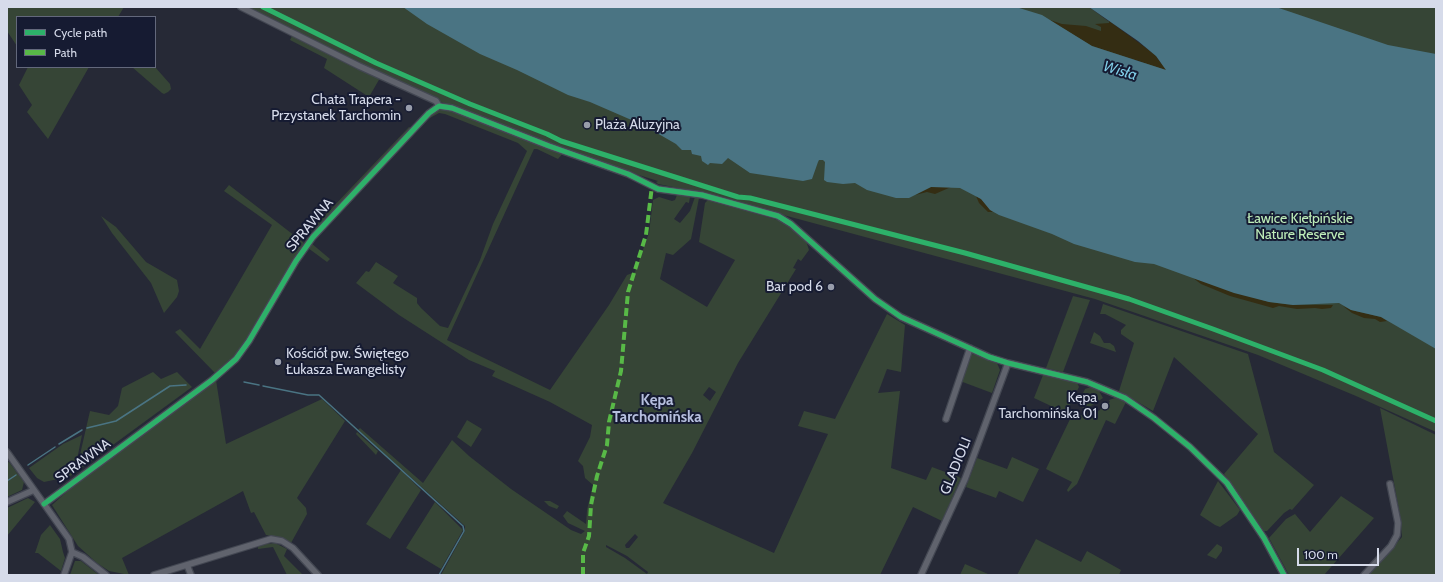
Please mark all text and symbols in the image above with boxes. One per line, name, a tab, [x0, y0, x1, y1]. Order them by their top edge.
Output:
legend	[16, 16, 156, 68]
text: Cycle path	[54, 25, 107, 40]
text: Path	[54, 45, 77, 60]
water label: Wisła	[1101, 57, 1139, 85]
place label: Chata Trapera - Przystanek Tarchomin	[271, 92, 401, 124]
marker: Chata Trapera - Przystanek Tarchomin	[404, 103, 414, 113]
place label: Plaża Aluzyjna	[595, 117, 680, 133]
marker: Plaża Aluzyjna	[582, 120, 592, 130]
street label: SPRAWNA	[283, 195, 337, 255]
park label: Ławice Kiełpińskie Nature Reserve	[1247, 211, 1353, 244]
place label: Bar pod 6	[766, 279, 823, 295]
marker: Bar pod 6	[826, 282, 836, 292]
place label: Kościół pw. Świętego Łukasza Ewangelisty	[286, 346, 409, 378]
marker: Kościół pw. Świętego Łukasza Ewangelisty	[273, 357, 283, 367]
place label: Kępa Tarchomińska 01	[999, 390, 1097, 422]
district label: Kępa Tarchomińska	[612, 392, 702, 427]
marker: Kępa Tarchomińska 01	[1100, 401, 1110, 411]
street label: SPRAWNA	[52, 435, 114, 487]
street label: GLADIOLI	[937, 435, 975, 497]
scale bar	[1299, 540, 1381, 566]
text: 100 m	[1304, 547, 1338, 562]

